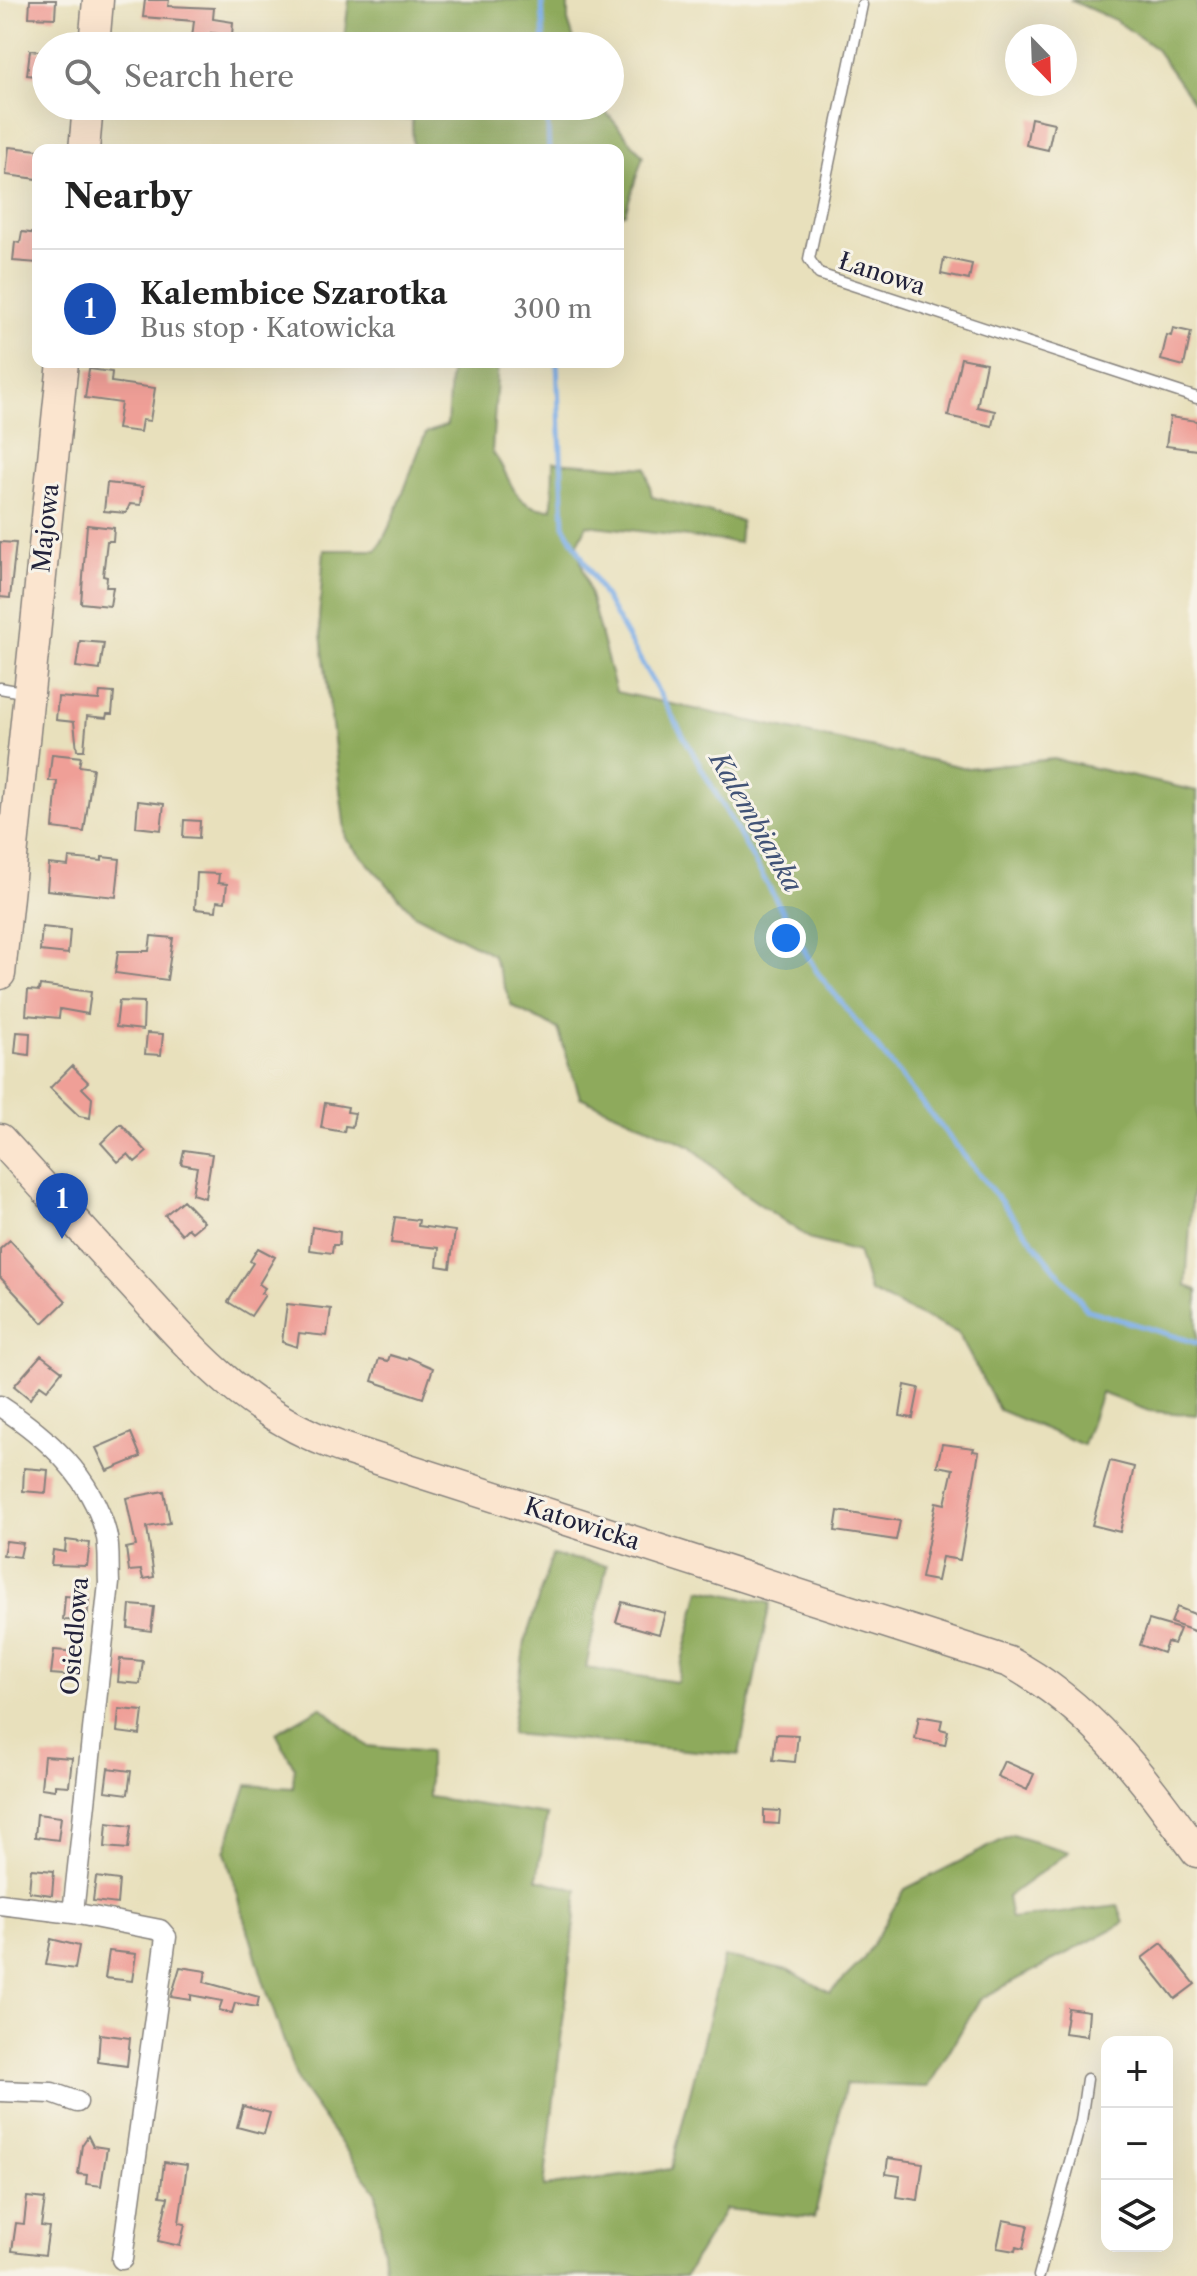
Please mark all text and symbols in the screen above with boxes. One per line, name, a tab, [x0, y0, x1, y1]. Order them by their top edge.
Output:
north arrow	[1005, 24, 1077, 96]
search box	[32, 32, 624, 120]
icon: search	[60, 54, 104, 98]
text: Search here	[124, 58, 294, 95]
text: Nearby	[64, 175, 192, 217]
street label: Łanowa	[835, 246, 929, 301]
text: Kalembice Szarotka	[140, 275, 448, 312]
text: 1	[84, 293, 96, 325]
text: 300 m	[514, 293, 592, 325]
text: Bus stop · Katowicka	[140, 312, 396, 344]
street label: Majowa	[26, 482, 65, 574]
water label: Kalembianka	[702, 744, 809, 899]
your location	[766, 918, 806, 958]
pin: 1	[36, 1173, 88, 1239]
street label: Katowicka	[521, 1491, 644, 1556]
street label: Osiedlowa	[55, 1575, 94, 1696]
map controls	[1101, 2036, 1173, 2252]
button: +	[1101, 2036, 1173, 2108]
button: −	[1101, 2108, 1173, 2180]
button: layers	[1101, 2180, 1173, 2252]

